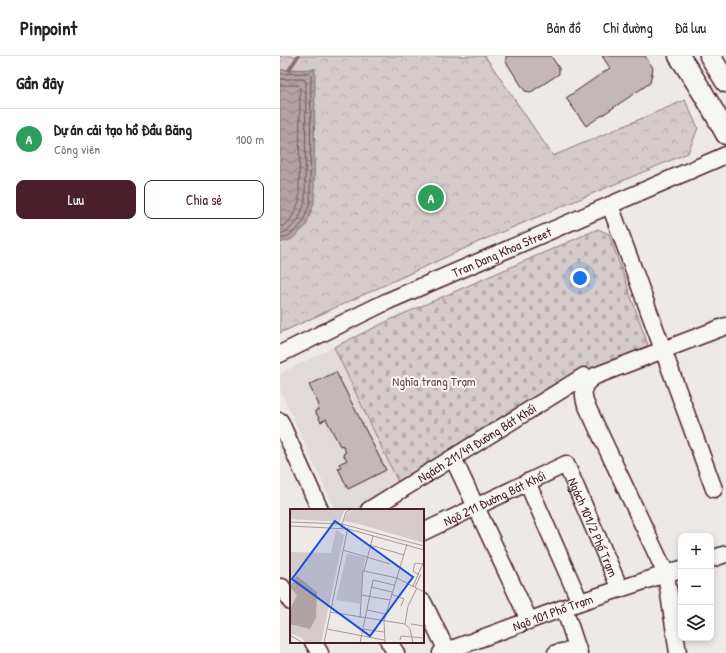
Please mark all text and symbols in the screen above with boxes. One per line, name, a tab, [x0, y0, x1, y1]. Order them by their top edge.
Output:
text: Pinpoint	[20, 15, 77, 41]
text: Bản đồ	[547, 18, 581, 37]
text: Chỉ đường	[603, 18, 653, 37]
text: Đã lưu	[675, 18, 706, 37]
text: Gần đây	[16, 71, 64, 94]
text: Dự án cải tạo hồ Đầu Băng	[54, 119, 192, 140]
text: A	[26, 130, 32, 148]
text: 100 m	[236, 130, 264, 148]
text: Công viên	[54, 140, 100, 158]
button: Lưu	[16, 180, 136, 219]
button: Chia sẻ	[144, 180, 264, 219]
pin: A	[418, 183, 444, 213]
street label: Tran Dang Khoa Street	[449, 222, 555, 281]
your location	[570, 268, 590, 288]
park label: Nghĩa trang Trạm	[392, 372, 476, 390]
street label: Ngách 211/49 Đường Bát Khối	[414, 399, 540, 487]
street label: Ngõ 211 Đường Bát Khối	[440, 466, 549, 530]
street label: Ngách 101/2 Phố Trạm	[564, 475, 623, 580]
inset map	[290, 509, 424, 643]
map controls	[678, 533, 714, 641]
button: +	[678, 533, 714, 569]
button: −	[678, 569, 714, 605]
street label: Ngõ 101 Phố Trạm	[510, 589, 595, 635]
button: layers	[678, 605, 714, 641]

